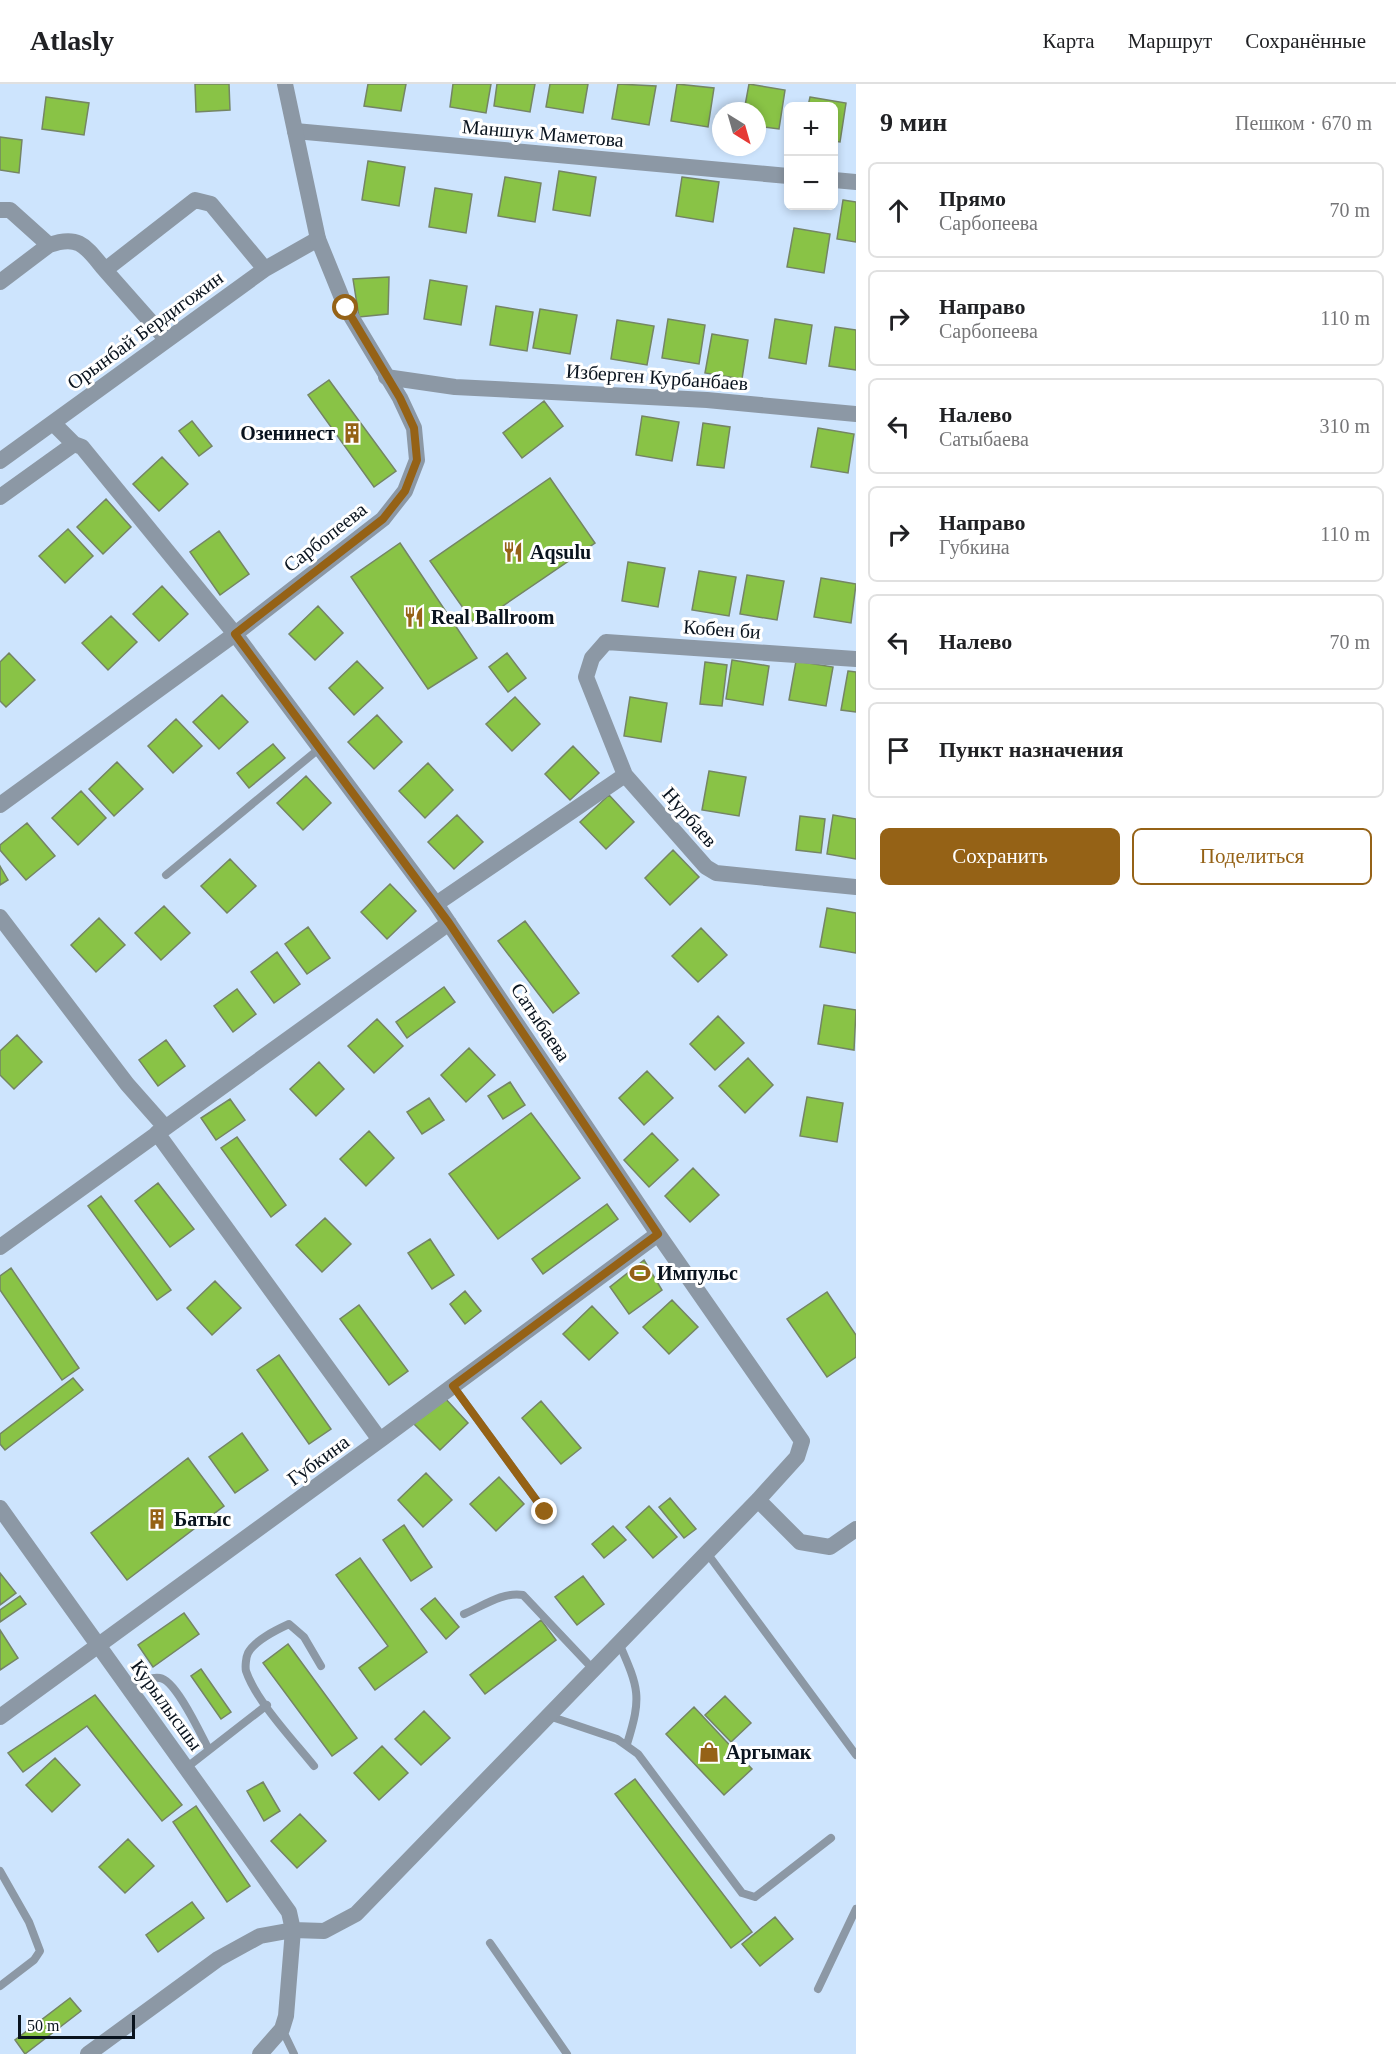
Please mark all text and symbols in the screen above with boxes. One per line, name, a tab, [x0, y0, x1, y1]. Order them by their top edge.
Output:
text: Atlasly	[30, 25, 114, 56]
text: Карта	[1043, 29, 1095, 53]
text: Маршрут	[1128, 29, 1212, 53]
text: Сохранённые	[1245, 29, 1366, 53]
north arrow	[712, 102, 766, 156]
map controls	[784, 102, 838, 210]
button: +	[784, 102, 838, 156]
text: 9 мин	[880, 108, 947, 137]
text: Пешком · 670 m	[1235, 112, 1372, 134]
street label: Маншук Маметова	[461, 115, 625, 152]
button: −	[784, 156, 838, 210]
text: Прямо	[939, 186, 1006, 211]
icon: ahead	[882, 194, 915, 227]
text: 70 m	[1329, 199, 1370, 221]
text: Сарбопеева	[939, 212, 1038, 234]
street label: Орынбай Бердигожин	[63, 266, 228, 395]
route start	[332, 294, 358, 320]
text: Направо	[939, 294, 1025, 319]
icon: right	[882, 302, 915, 335]
text: 110 m	[1320, 307, 1370, 329]
text: Сарбопеева	[939, 320, 1038, 342]
street label: Изберген Курбанбаев	[565, 360, 749, 395]
text: Налево	[939, 402, 1012, 427]
icon: left	[882, 410, 915, 443]
text: 310 m	[1319, 415, 1370, 437]
building icon: Озенинест	[340, 421, 364, 445]
place label: Озенинест	[240, 422, 335, 444]
text: Сатыбаева	[939, 428, 1029, 450]
street label: Сарбопеева	[279, 498, 371, 577]
text: Направо	[939, 510, 1025, 535]
icon: right	[882, 518, 915, 551]
text: 110 m	[1320, 523, 1370, 545]
text: Губкина	[939, 536, 1010, 558]
restaurant icon: Aqsulu	[501, 540, 525, 564]
place label: Aqsulu	[530, 541, 591, 564]
restaurant icon: Real Ballroom	[402, 605, 426, 629]
place label: Real Ballroom	[431, 606, 555, 628]
street label: Кобен би	[682, 615, 762, 643]
icon: left	[882, 626, 915, 659]
text: Налево	[939, 629, 1012, 654]
text: 70 m	[1329, 631, 1370, 653]
icon: arrive	[882, 734, 915, 767]
text: Пункт назначения	[939, 737, 1124, 762]
street label: Нурбаев	[657, 783, 722, 852]
button: Сохранить	[880, 828, 1120, 885]
button: Поделиться	[1132, 828, 1372, 885]
street label: Сатыбаева	[507, 979, 575, 1065]
sports icon: Импульс	[628, 1261, 652, 1285]
place label: Импульс	[657, 1262, 738, 1285]
street label: Губкина	[283, 1430, 354, 1490]
route end	[531, 1498, 557, 1524]
building icon: Батыс	[145, 1507, 169, 1531]
place label: Батыс	[174, 1508, 231, 1530]
street label: Курылысшы	[126, 1655, 207, 1755]
shop icon: Аргымак	[697, 1740, 721, 1764]
place label: Аргымак	[726, 1741, 812, 1764]
scale bar	[18, 2012, 135, 2040]
text: 50 m	[27, 2017, 59, 2034]

